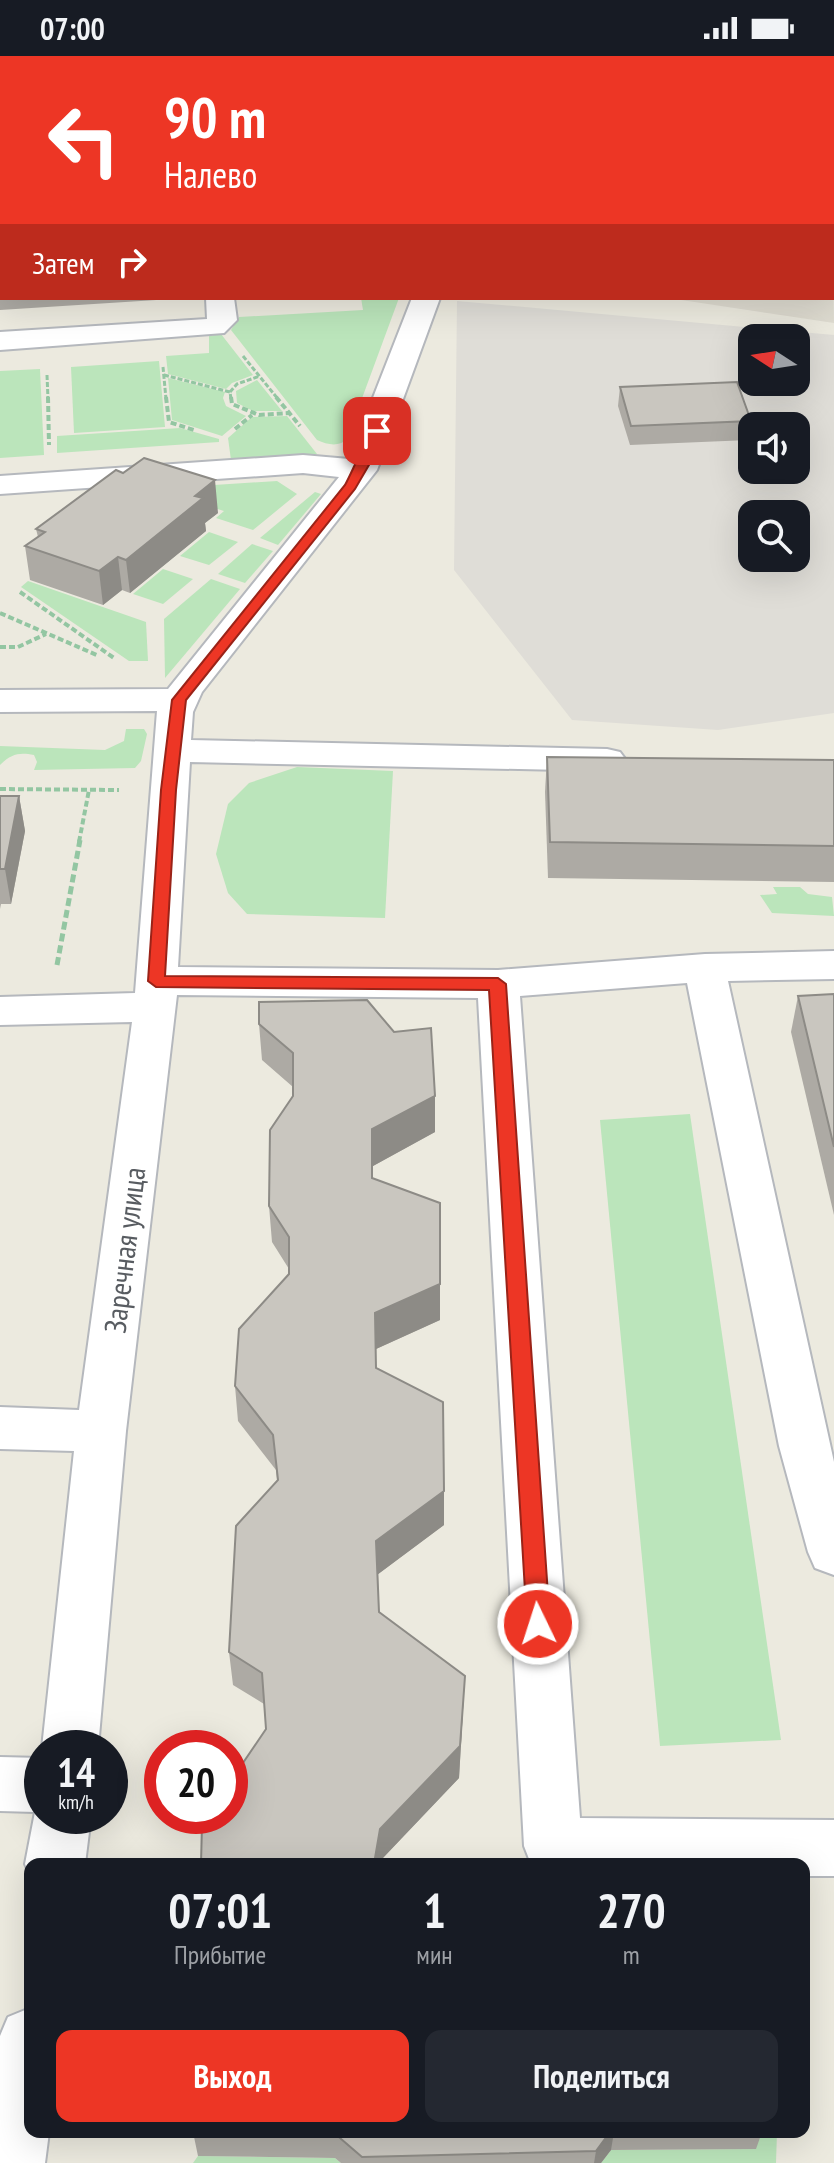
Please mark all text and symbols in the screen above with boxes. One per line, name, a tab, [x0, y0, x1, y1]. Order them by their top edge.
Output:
text: 07:00	[40, 9, 105, 48]
text: 90 m	[164, 81, 266, 153]
icon: left	[32, 88, 136, 192]
text: Налево	[164, 151, 257, 198]
icon: right	[110, 240, 154, 284]
text: Затем	[32, 243, 94, 282]
north arrow	[738, 324, 810, 396]
map controls	[738, 324, 810, 572]
pin	[343, 397, 411, 465]
icon: arrive	[355, 409, 399, 453]
button: sound	[738, 412, 810, 484]
button: search	[738, 500, 810, 572]
street label: Заречная улица	[94, 1165, 154, 1335]
position arrow	[496, 1582, 580, 1666]
speed limit sign: 20	[144, 1730, 248, 1834]
text: 14	[57, 1746, 95, 1798]
text: km/h	[58, 1789, 94, 1815]
text: 07:01	[168, 1879, 272, 1941]
text: 1	[423, 1879, 446, 1941]
text: 270	[597, 1879, 666, 1941]
text: Прибытие	[174, 1938, 266, 1971]
text: мин	[416, 1938, 453, 1971]
text: m	[623, 1938, 640, 1971]
button: Выход	[56, 2030, 409, 2122]
button: Поделиться	[425, 2030, 778, 2122]

